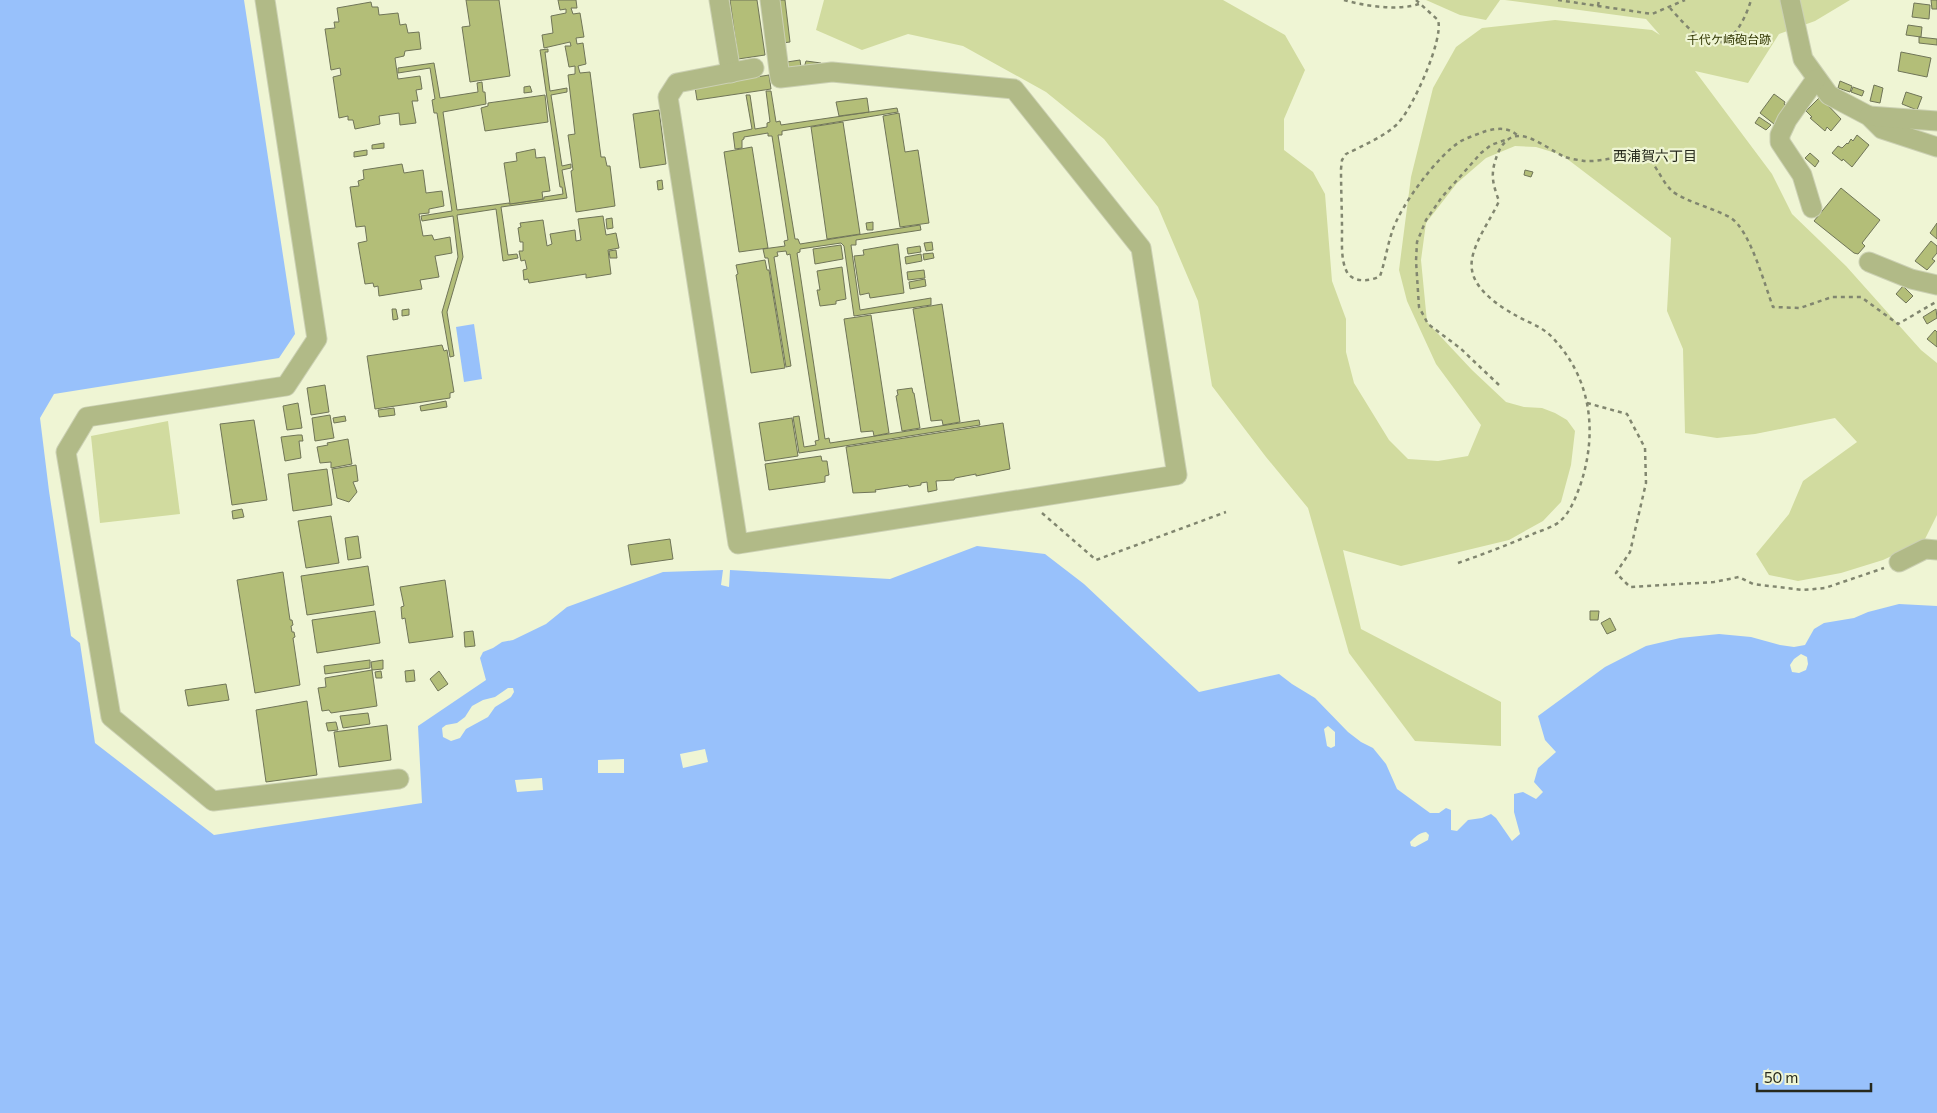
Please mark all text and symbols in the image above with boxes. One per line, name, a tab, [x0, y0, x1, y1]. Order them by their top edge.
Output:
park label: 千代ケ崎砲台跡	[1687, 32, 1771, 46]
district label: 西浦賀六丁目	[1613, 147, 1697, 164]
scale bar	[1757, 1060, 1871, 1092]
text: 50 m	[1764, 1068, 1798, 1086]

